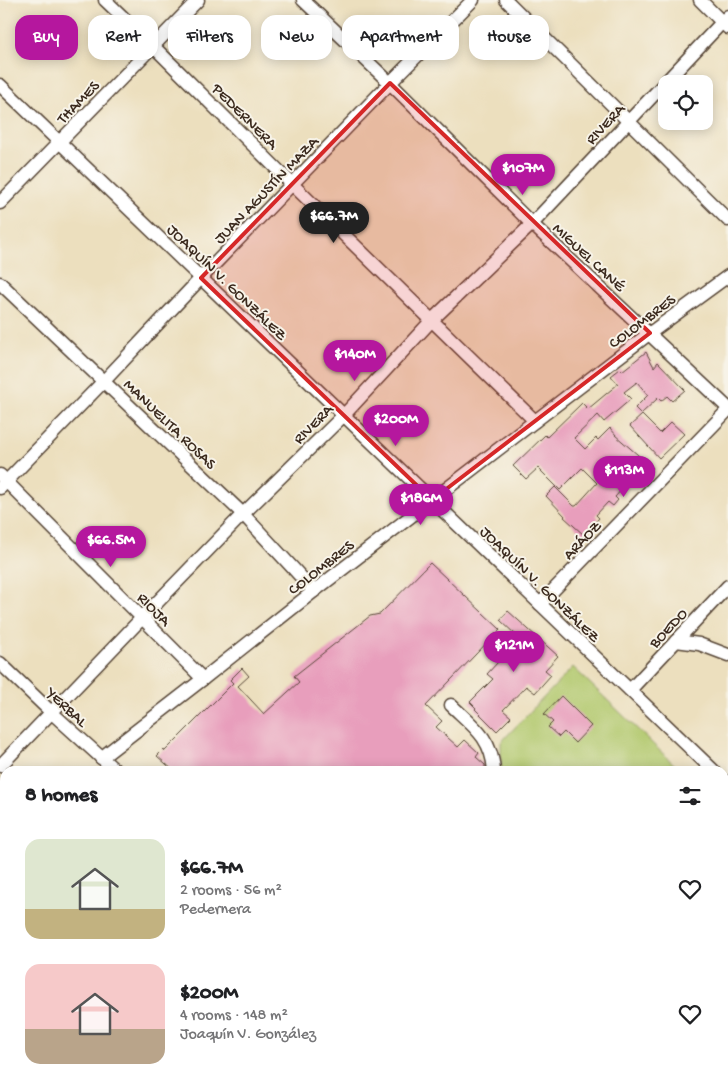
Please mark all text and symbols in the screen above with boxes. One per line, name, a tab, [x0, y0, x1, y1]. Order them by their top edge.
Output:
chip: Buy	[15, 15, 78, 60]
chip: Rent	[88, 15, 158, 60]
chip: Filters	[168, 15, 251, 60]
chip: New	[261, 15, 332, 60]
chip: Apartment	[342, 15, 459, 60]
chip: House	[469, 15, 549, 60]
map controls	[658, 75, 713, 130]
button: locate	[658, 75, 713, 130]
street label: THAMES	[54, 77, 105, 130]
street label: PEDERNERA	[206, 80, 282, 156]
street label: RIVERA	[583, 100, 631, 150]
street label: JUAN AGUSTÍN MAZA	[211, 132, 325, 249]
pin: $107M	[488, 154, 558, 196]
text: $107M	[502, 160, 544, 179]
pin: $66.7M	[293, 202, 375, 244]
text: $66.7M	[310, 208, 358, 227]
street label: MIGUEL CANÉ	[547, 220, 629, 298]
street label: JOAQUÍN V. GONZÁLEZ	[162, 221, 291, 346]
street label: COLOMBRES	[606, 291, 681, 354]
pin: $140M	[320, 340, 390, 382]
text: $140M	[334, 346, 376, 365]
street label: MANUELITA ROSAS	[118, 376, 219, 475]
street label: RIVERA	[290, 400, 340, 449]
pin: $200M	[361, 404, 431, 447]
text: $200M	[374, 411, 418, 430]
pin: $113M	[589, 456, 659, 498]
text: $113M	[604, 462, 644, 481]
pin: $186M	[386, 484, 456, 526]
text: $186M	[400, 490, 442, 509]
street label: ARÁOZ	[560, 517, 607, 565]
street label: JOAQUÍN V. GONZÁLEZ	[475, 523, 604, 648]
pin: $66.5M	[70, 526, 152, 568]
text: $66.5M	[87, 532, 135, 551]
street label: COLOMBRES	[285, 537, 360, 601]
street label: RIOJA	[132, 590, 174, 632]
street label: BOEDO	[646, 605, 693, 654]
pin: $121M	[479, 630, 549, 673]
text: $121M	[494, 637, 534, 656]
street label: YERBAL	[40, 683, 91, 733]
icon: filters	[676, 782, 704, 810]
text: 8 homes	[25, 784, 97, 809]
text: $66.7M	[180, 857, 243, 882]
icon: home	[65, 859, 125, 919]
icon: heart	[676, 875, 704, 903]
text: 2 rooms · 56 m²	[180, 882, 282, 901]
text: Pedernera	[180, 901, 251, 920]
text: $200M	[180, 982, 238, 1007]
icon: home	[65, 984, 125, 1044]
icon: heart	[676, 1000, 704, 1028]
text: 4 rooms · 148 m²	[180, 1007, 288, 1026]
text: Joaquín V. González	[180, 1026, 316, 1045]

